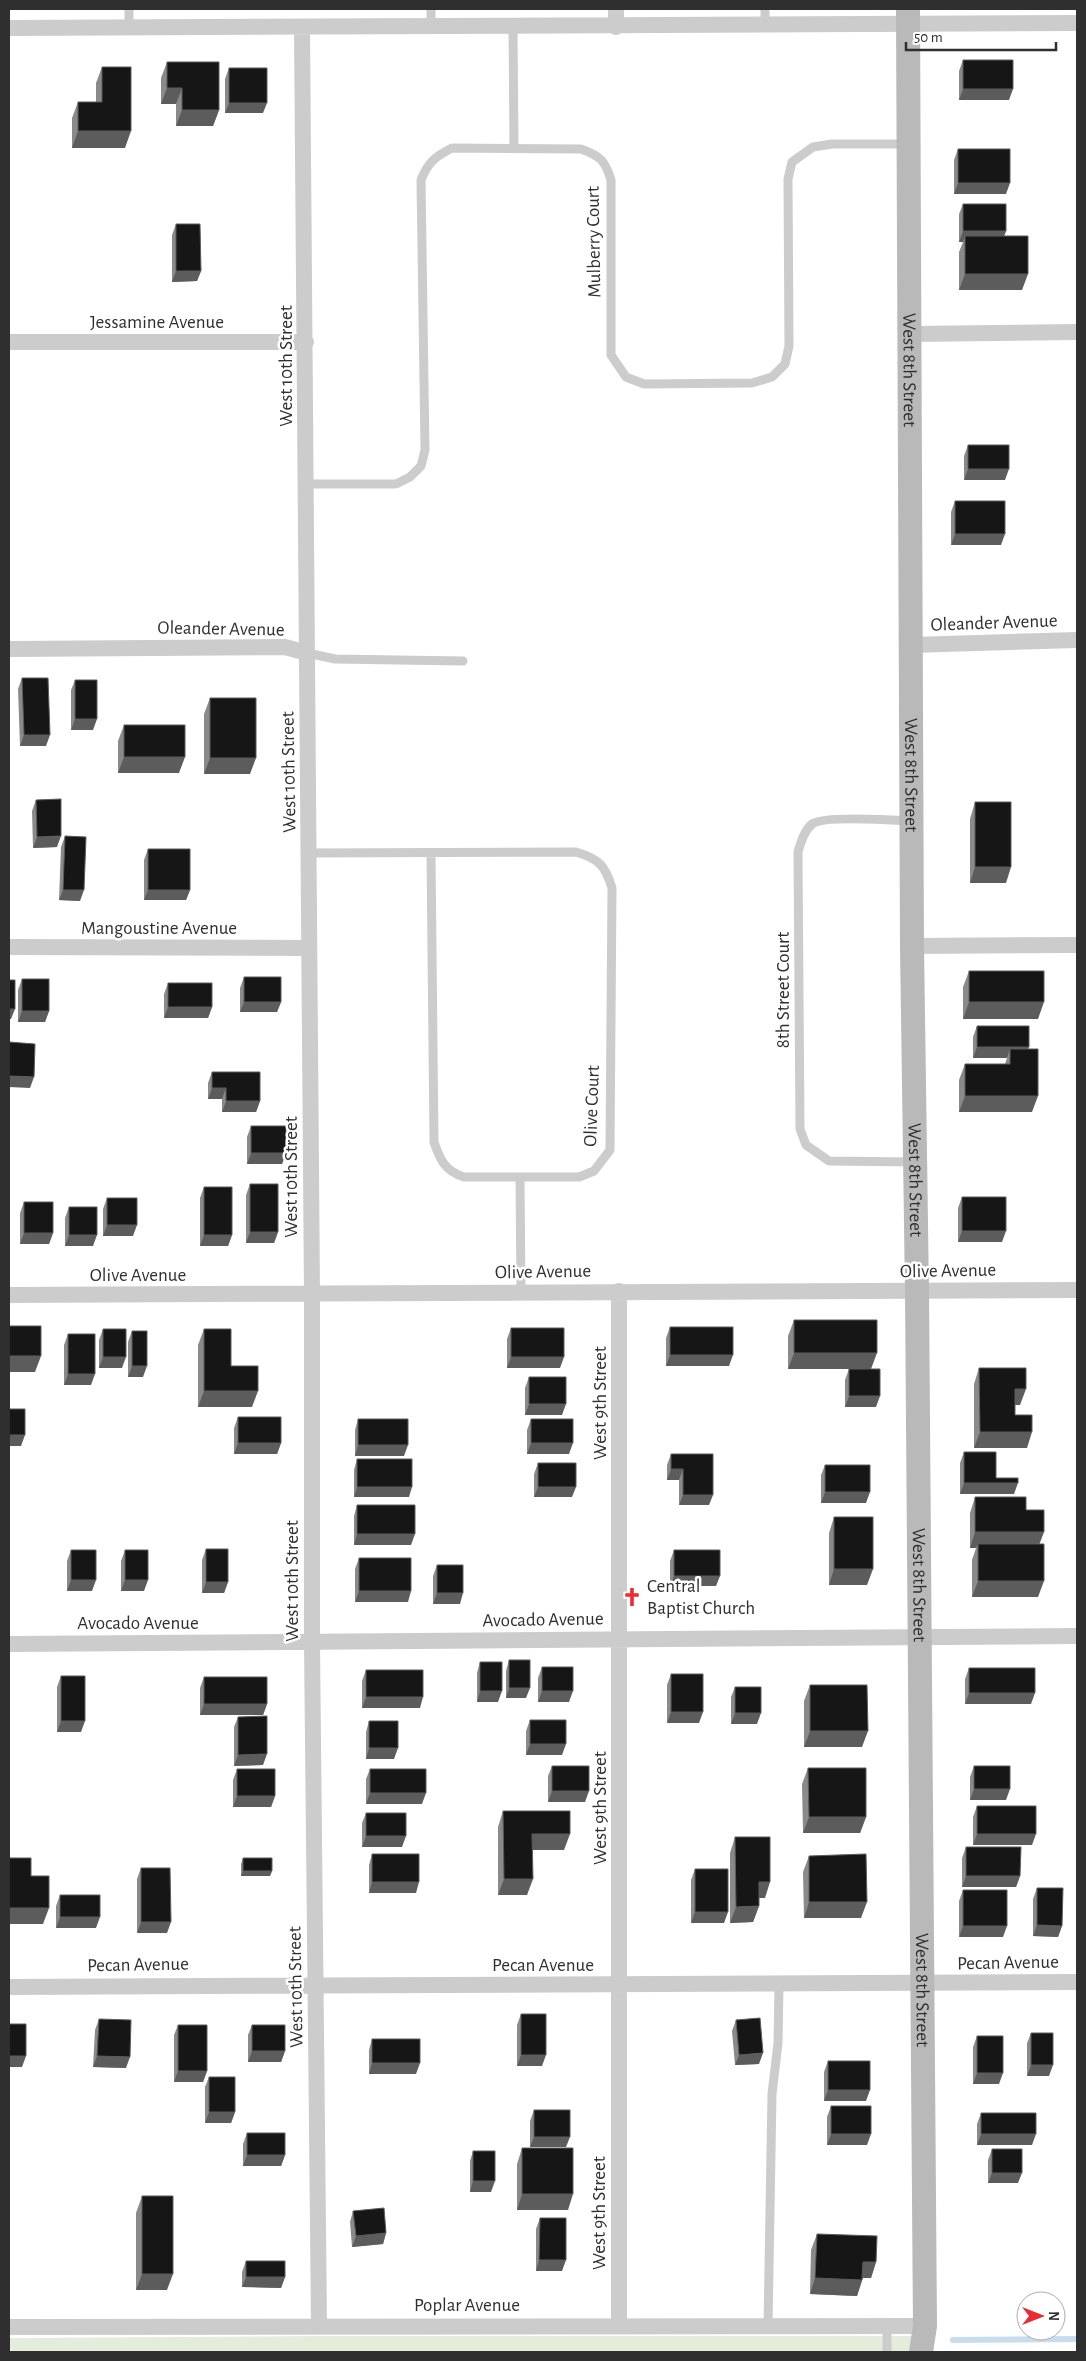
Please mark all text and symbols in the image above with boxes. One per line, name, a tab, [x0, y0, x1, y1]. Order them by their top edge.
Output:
scale bar	[906, 20, 1056, 52]
text: 50 m	[914, 30, 943, 45]
street label: Mulberry Court	[584, 186, 604, 298]
street label: West 10th Street	[277, 305, 296, 427]
street label: Jessamine Avenue	[90, 313, 224, 332]
street label: West 8th Street	[900, 313, 919, 427]
street label: Oleander Avenue	[930, 611, 1058, 635]
street label: Oleander Avenue	[157, 618, 285, 640]
street label: West 10th Street	[278, 711, 300, 833]
street label: West 8th Street	[902, 718, 921, 832]
street label: Mangoustine Avenue	[81, 919, 237, 938]
street label: 8th Street Court	[774, 932, 793, 1048]
street label: Olive Court	[581, 1065, 603, 1147]
street label: West 10th Street	[282, 1116, 301, 1238]
street label: West 8th Street	[905, 1123, 926, 1237]
street label: Olive Avenue	[900, 1261, 996, 1281]
street label: Olive Avenue	[495, 1262, 591, 1282]
street label: Olive Avenue	[90, 1266, 186, 1285]
street label: West 9th Street	[591, 1346, 610, 1460]
street label: West 10th Street	[283, 1520, 302, 1642]
street label: West 8th Street	[909, 1528, 929, 1642]
place label: Central Baptist Church	[647, 1577, 755, 1618]
church icon: Central Baptist Church	[621, 1586, 643, 1608]
street label: Avocado Avenue	[482, 1609, 604, 1631]
street label: Avocado Avenue	[77, 1614, 199, 1633]
street label: West 9th Street	[591, 1751, 610, 1865]
street label: West 10th Street	[285, 1926, 307, 2048]
street label: West 8th Street	[912, 1933, 932, 2047]
street label: Pecan Avenue	[957, 1953, 1059, 1973]
street label: Pecan Avenue	[87, 1955, 189, 1975]
street label: Pecan Avenue	[492, 1956, 594, 1975]
street label: West 9th Street	[590, 2156, 609, 2270]
north arrow	[1016, 2291, 1066, 2341]
street label: Poplar Avenue	[414, 2296, 520, 2315]
text: N	[1046, 2311, 1060, 2321]

